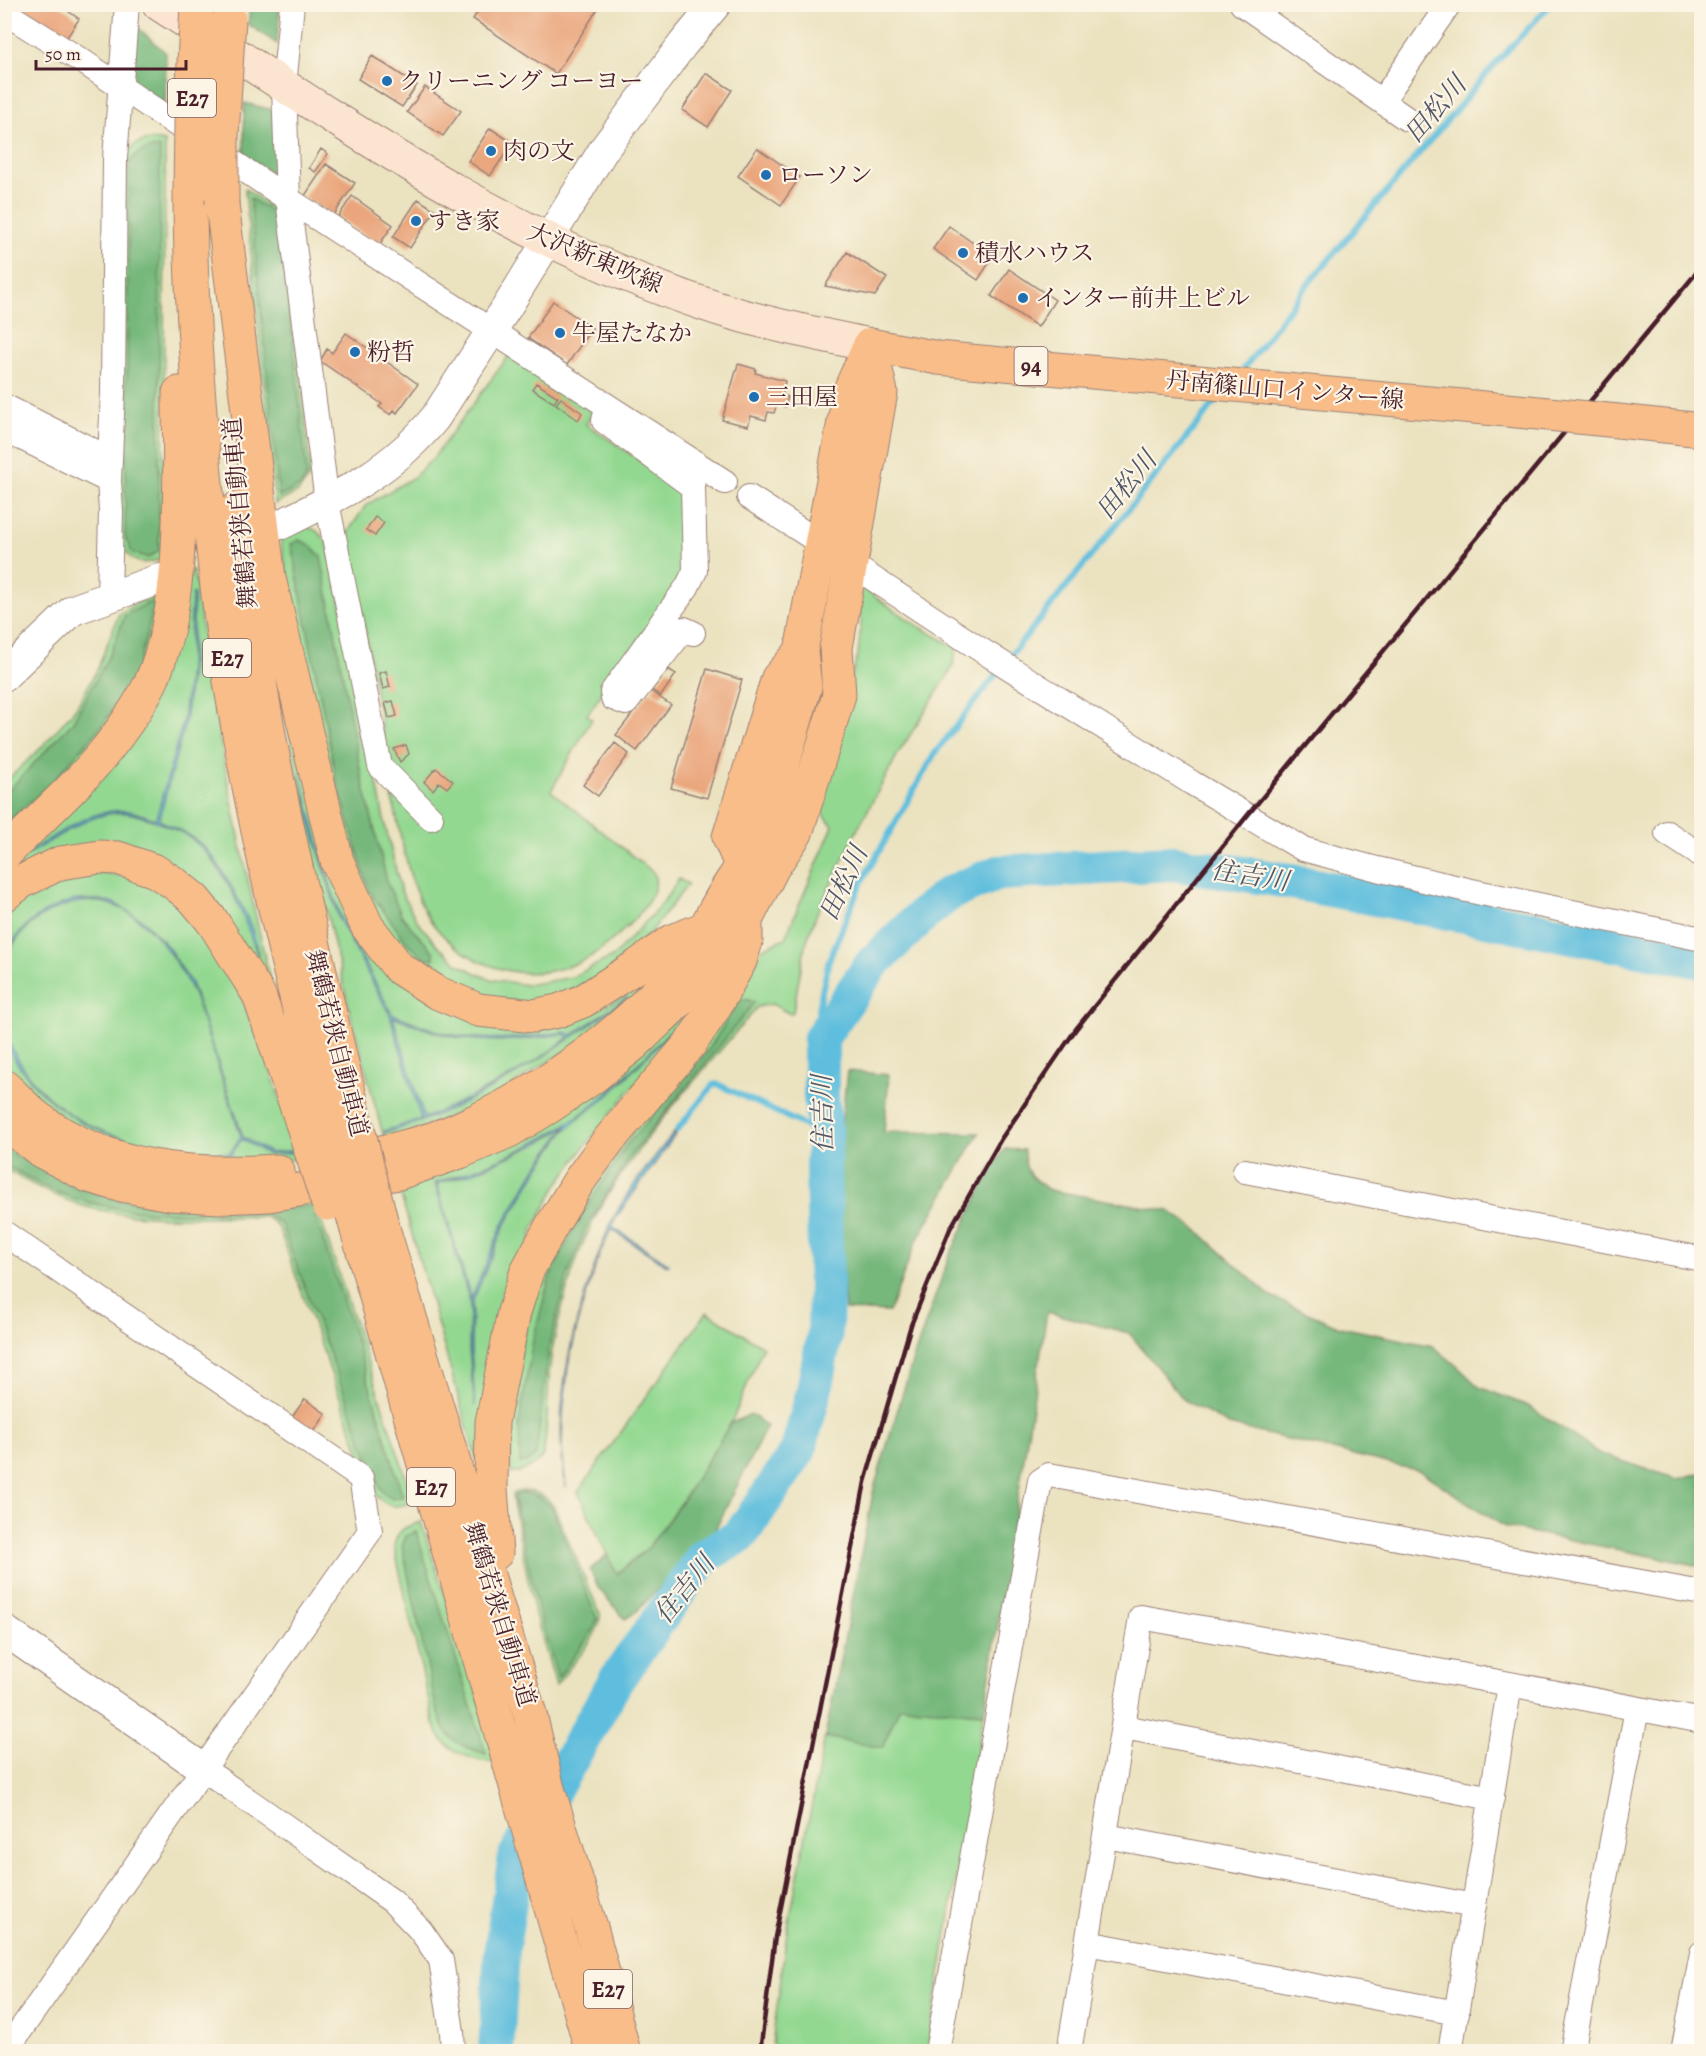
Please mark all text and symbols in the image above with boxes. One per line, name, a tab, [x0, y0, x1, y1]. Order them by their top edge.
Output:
scale bar	[36, 33, 186, 71]
text: 50 m	[45, 42, 81, 66]
place label: クリーニング コーヨー	[399, 65, 643, 97]
water label: 田松川	[1397, 66, 1476, 150]
marker: クリーニング コーヨー	[380, 74, 394, 88]
road number: E27	[168, 79, 216, 117]
place label: 肉の文	[503, 135, 575, 167]
marker: 肉の文	[484, 144, 498, 158]
place label: ローソン	[778, 159, 873, 191]
marker: ローソン	[759, 168, 773, 182]
place label: すき家	[428, 205, 500, 237]
marker: すき家	[409, 214, 423, 228]
street label: 大沢新東吹線	[522, 215, 668, 301]
place label: 積水ハウス	[975, 237, 1094, 269]
marker: 積水ハウス	[956, 246, 970, 260]
place label: インター前井上ビル	[1035, 282, 1250, 314]
marker: インター前井上ビル	[1016, 291, 1030, 305]
place label: 牛屋たなか	[572, 317, 692, 349]
marker: 牛屋たなか	[553, 326, 567, 340]
place label: 粉哲	[367, 336, 415, 368]
marker: 粉哲	[348, 345, 362, 359]
road number: 94	[1014, 347, 1048, 385]
street label: 丹南篠山口インター線	[1165, 364, 1405, 416]
place label: 三田屋	[766, 381, 838, 413]
marker: 三田屋	[747, 390, 761, 404]
street label: 舞鶴若狭自動車道	[216, 416, 264, 610]
water label: 田松川	[1088, 442, 1166, 527]
road number: E27	[203, 639, 251, 677]
water label: 田松川	[811, 838, 877, 926]
water label: 住吉川	[1209, 852, 1294, 899]
street label: 舞鶴若狭自動車道	[298, 946, 376, 1140]
water label: 住吉川	[804, 1072, 841, 1153]
road number: E27	[407, 1468, 455, 1506]
street label: 舞鶴若狭自動車道	[457, 1518, 543, 1710]
water label: 住吉川	[646, 1546, 724, 1631]
road number: E27	[584, 1970, 632, 2008]

